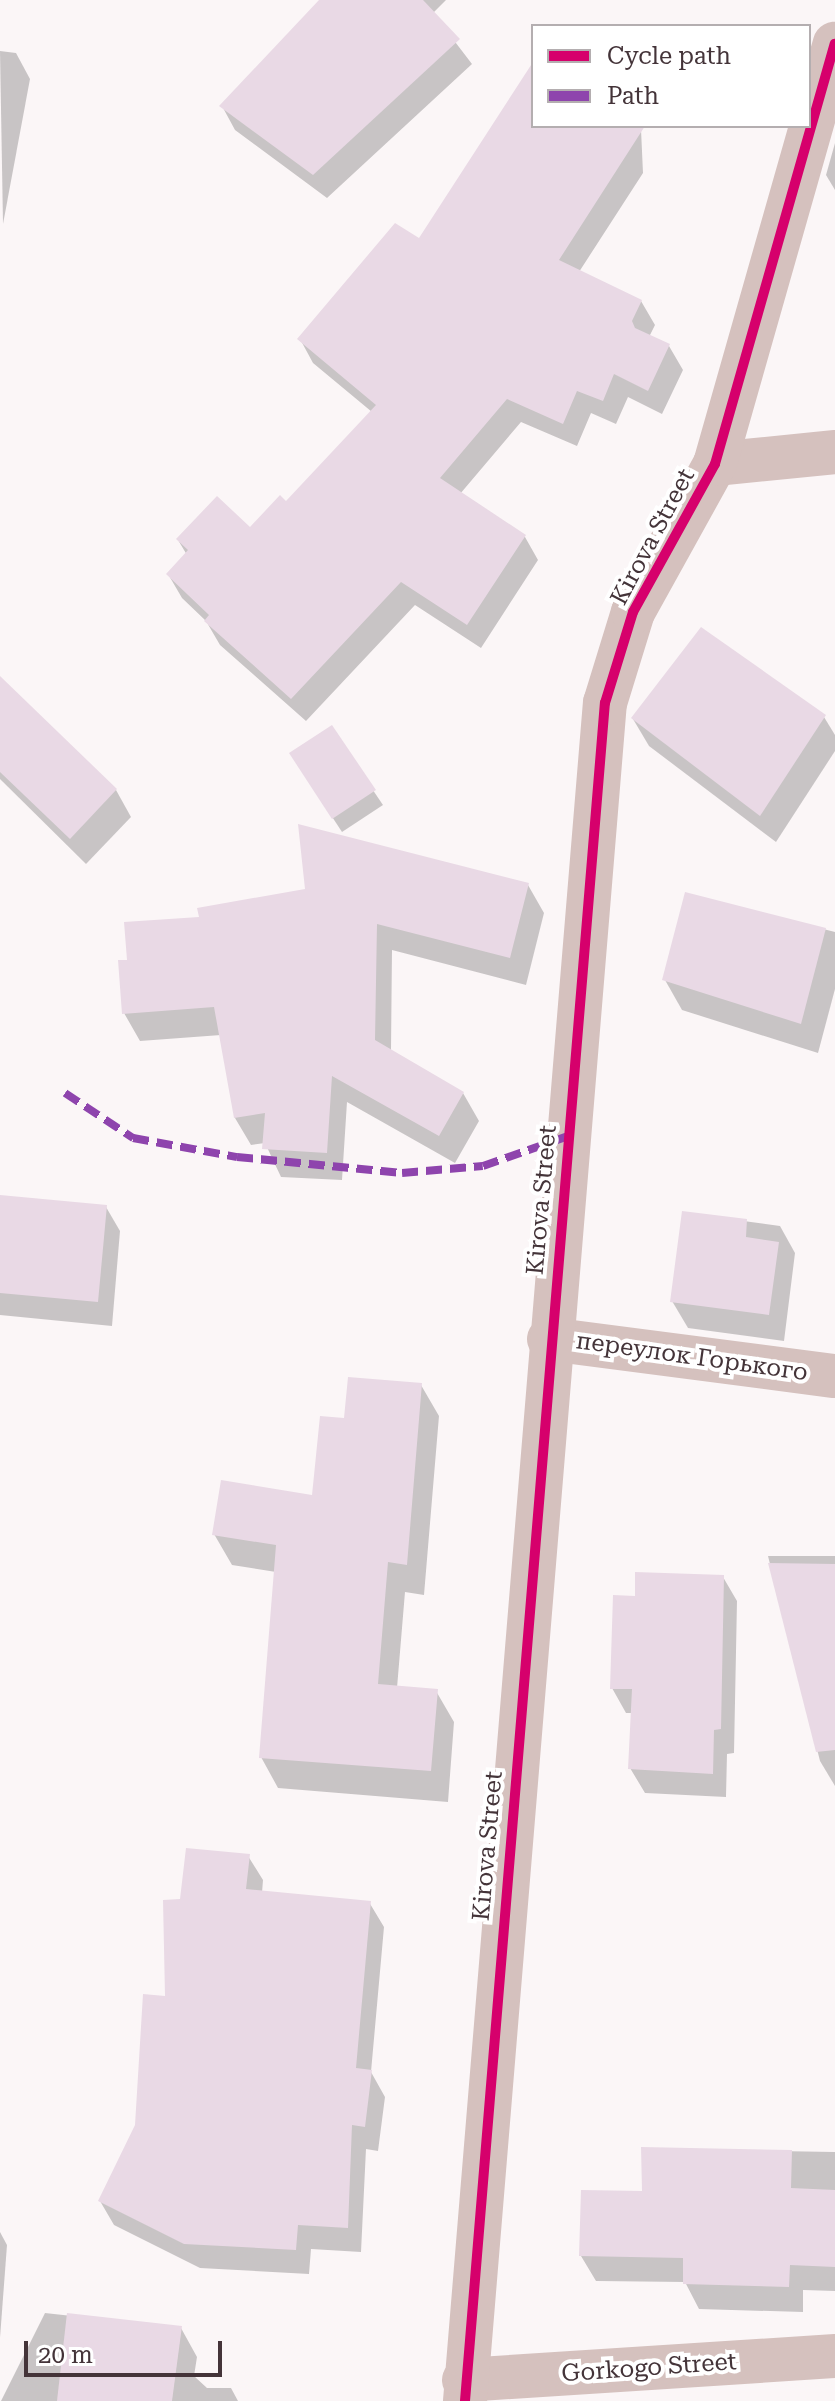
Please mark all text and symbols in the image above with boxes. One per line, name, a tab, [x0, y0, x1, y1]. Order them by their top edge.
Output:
legend	[531, 24, 811, 128]
text: Cycle path	[607, 42, 731, 70]
text: Path	[607, 82, 659, 110]
street label: Kirova Street	[605, 464, 701, 610]
street label: Kirova Street	[521, 1124, 563, 1276]
street label: переулок Горького	[574, 1326, 810, 1388]
street label: Kirova Street	[467, 1770, 509, 1922]
scale bar	[28, 2325, 226, 2375]
text: 20 m	[38, 2341, 93, 2369]
street label: Gorkogo Street	[560, 2348, 738, 2388]

